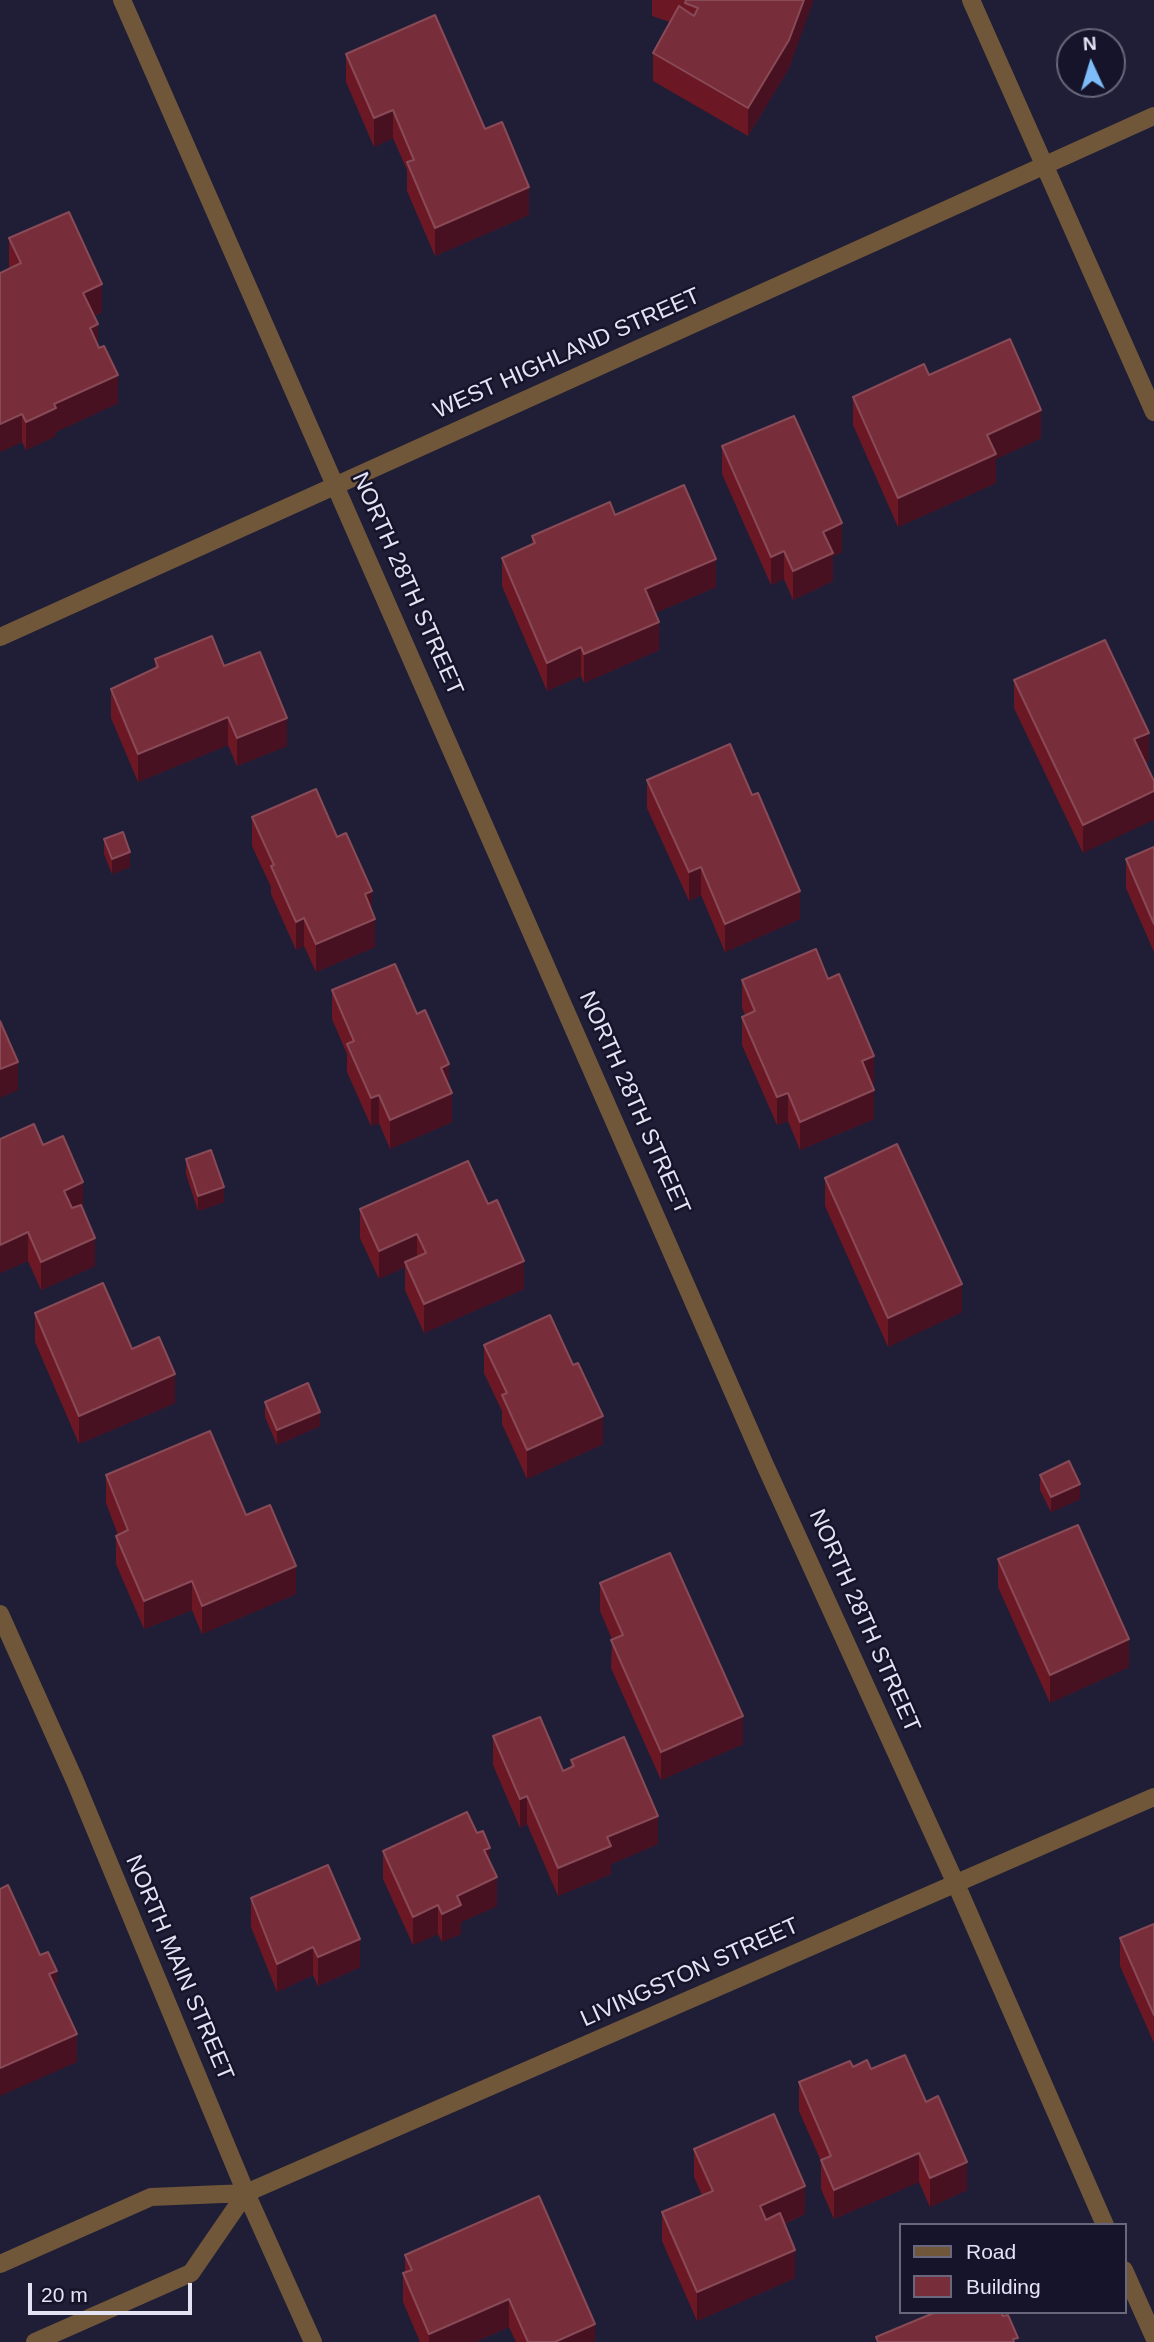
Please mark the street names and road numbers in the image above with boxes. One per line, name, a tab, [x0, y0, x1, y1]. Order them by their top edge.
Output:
street label: WEST HIGHLAND STREET	[429, 283, 705, 425]
street label: NORTH 28TH STREET	[345, 468, 469, 700]
street label: NORTH 28TH STREET	[572, 987, 696, 1219]
street label: NORTH 28TH STREET	[802, 1505, 926, 1737]
street label: NORTH MAIN STREET	[119, 1851, 239, 2085]
street label: LIVINGSTON STREET	[577, 1912, 803, 2034]

